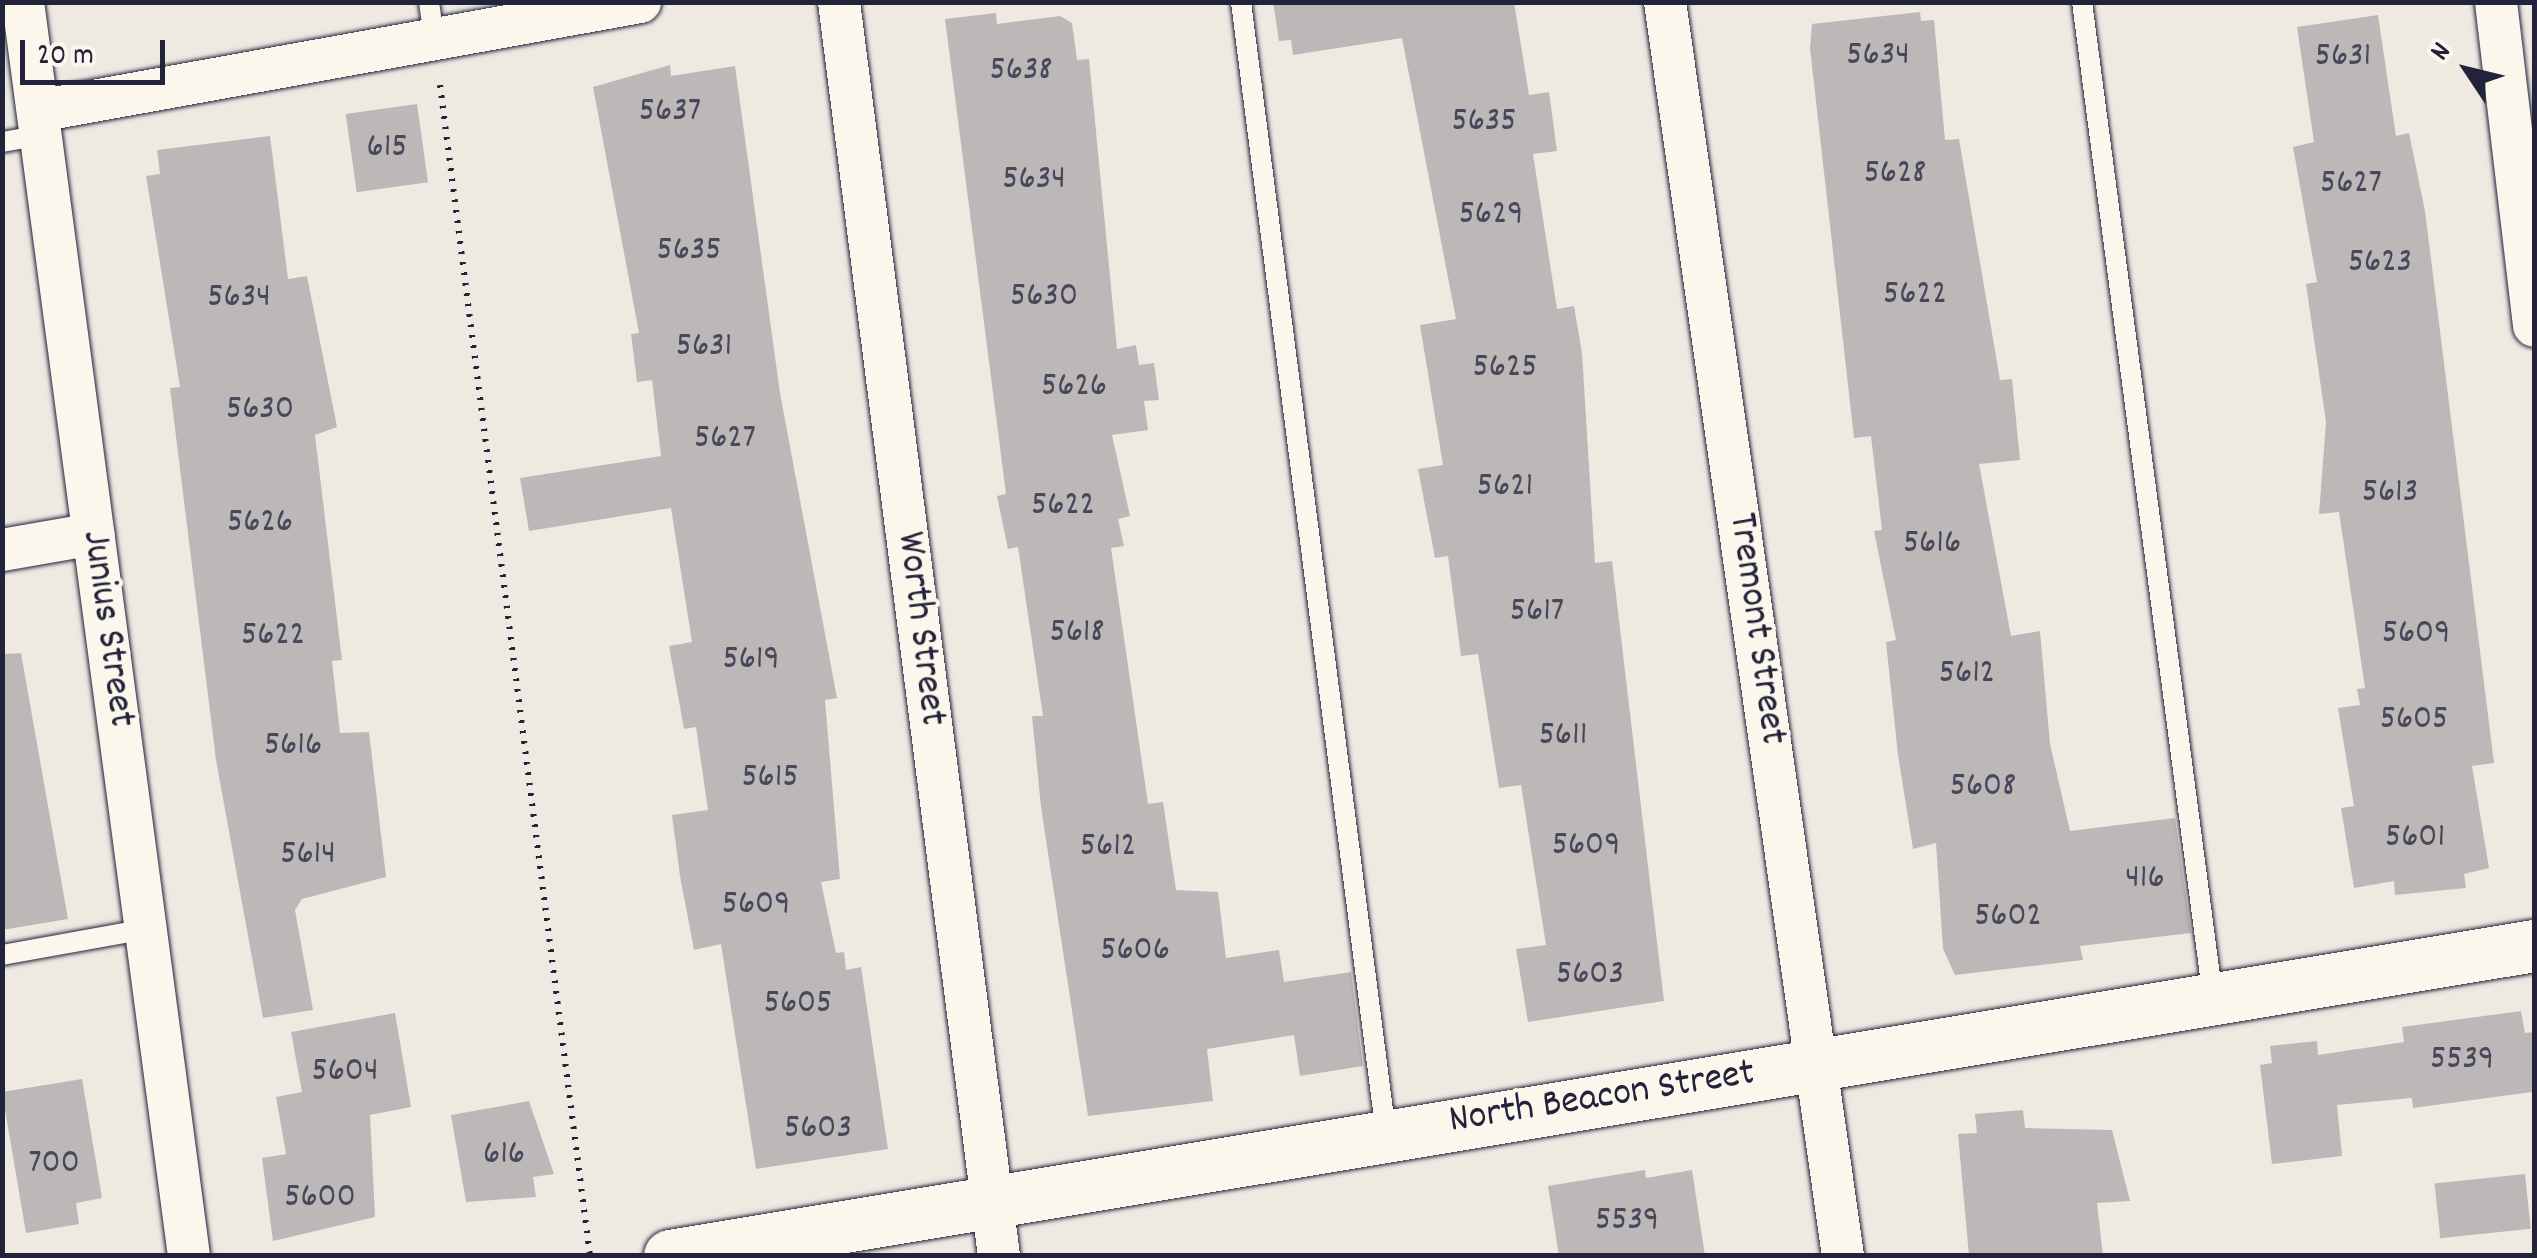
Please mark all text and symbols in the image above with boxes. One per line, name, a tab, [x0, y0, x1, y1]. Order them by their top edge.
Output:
scale bar	[25, 20, 170, 82]
north arrow	[2417, 20, 2517, 120]
house number: 5634	[1846, 35, 1910, 77]
text: 20 m	[37, 36, 94, 79]
house number: 5631	[2315, 36, 2371, 78]
text: N	[2422, 36, 2463, 70]
house number: 5638	[990, 50, 1052, 92]
house number: 5637	[639, 91, 701, 133]
house number: 5635	[1451, 101, 1517, 143]
house number: 615	[366, 127, 408, 169]
house number: 5628	[1864, 153, 1926, 195]
house number: 5634	[1002, 159, 1066, 201]
house number: 5627	[2320, 163, 2382, 205]
house number: 5629	[1459, 194, 1523, 236]
house number: 5635	[656, 230, 722, 272]
house number: 5623	[2348, 242, 2412, 284]
house number: 5622	[1883, 274, 1947, 316]
house number: 5630	[1010, 276, 1078, 318]
house number: 5634	[207, 277, 271, 319]
house number: 5631	[676, 326, 732, 368]
house number: 5625	[1473, 347, 1537, 389]
house number: 5626	[1041, 366, 1107, 408]
house number: 5630	[226, 389, 294, 431]
house number: 5627	[694, 418, 756, 460]
house number: 5621	[1477, 466, 1533, 508]
house number: 5613	[2362, 472, 2418, 514]
house number: 5622	[1031, 485, 1095, 527]
house number: 5626	[227, 502, 293, 544]
street label: Tremont Street	[1715, 510, 1795, 748]
house number: 5616	[1903, 523, 1961, 565]
street label: Junius Street	[68, 528, 144, 730]
street label: Worth Street	[883, 529, 955, 729]
house number: 5617	[1510, 591, 1564, 633]
house number: 5618	[1049, 612, 1105, 654]
house number: 5609	[2382, 613, 2450, 655]
house number: 5622	[241, 615, 305, 657]
house number: 5619	[722, 639, 780, 681]
house number: 5612	[1939, 653, 1995, 695]
house number: 5605	[2380, 699, 2448, 741]
house number: 5611	[1539, 715, 1587, 757]
house number: 5616	[264, 725, 322, 767]
house number: 5615	[741, 757, 799, 799]
house number: 5608	[1950, 766, 2016, 808]
house number: 5601	[2385, 817, 2445, 859]
house number: 5609	[1552, 825, 1620, 867]
house number: 5612	[1080, 826, 1136, 868]
house number: 5614	[280, 834, 336, 876]
house number: 416	[2125, 858, 2165, 900]
house number: 5609	[722, 884, 790, 926]
house number: 5602	[1974, 896, 2042, 938]
house number: 5606	[1100, 930, 1170, 972]
house number: 5603	[1556, 954, 1624, 996]
house number: 5605	[764, 983, 832, 1025]
house number: 5539	[2430, 1039, 2494, 1081]
house number: 5604	[312, 1051, 378, 1093]
street label: North Beacon Street	[1446, 1051, 1758, 1147]
house number: 5603	[784, 1108, 852, 1150]
house number: 616	[483, 1134, 525, 1176]
house number: 700	[28, 1143, 80, 1185]
house number: 5600	[284, 1177, 356, 1219]
house number: 5539	[1595, 1200, 1659, 1242]

